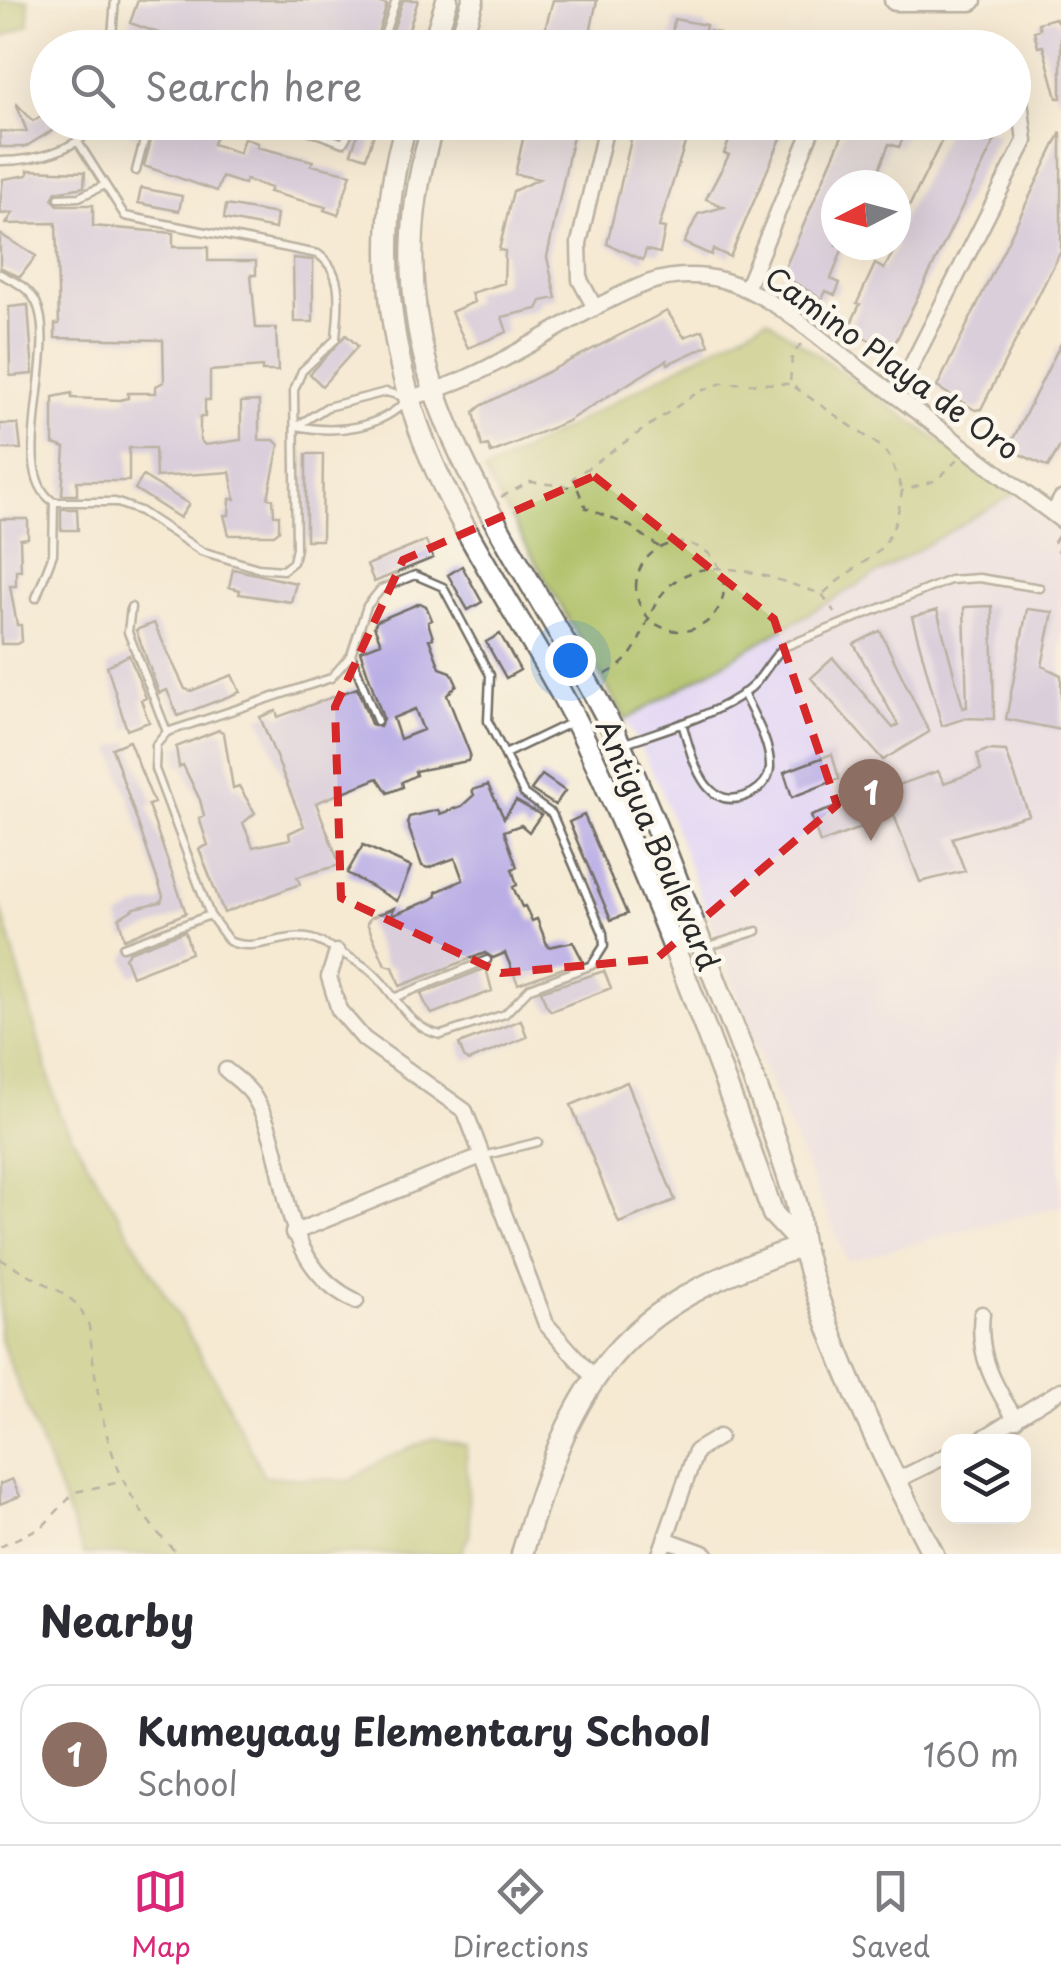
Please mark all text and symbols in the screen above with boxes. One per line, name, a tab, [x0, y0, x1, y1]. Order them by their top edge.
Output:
search box	[30, 30, 1031, 140]
text: Search here	[145, 57, 362, 114]
icon: search	[65, 58, 120, 113]
north arrow	[821, 170, 911, 260]
street label: Camino Playa de Oro	[756, 254, 1030, 470]
your location	[545, 635, 596, 686]
street label: Antigua Boulevard	[586, 711, 732, 977]
pin: 1	[838, 758, 904, 841]
map controls	[941, 1434, 1031, 1524]
button: layers	[941, 1434, 1031, 1524]
text: Nearby	[40, 1588, 194, 1651]
text: Kumeyaay Elementary School	[137, 1702, 711, 1759]
text: 1	[67, 1730, 82, 1778]
text: 160 m	[923, 1730, 1019, 1778]
text: School	[137, 1759, 238, 1807]
tab: Map	[131, 1864, 191, 1967]
tab: Directions	[453, 1864, 589, 1967]
tab: Saved	[851, 1864, 930, 1967]

